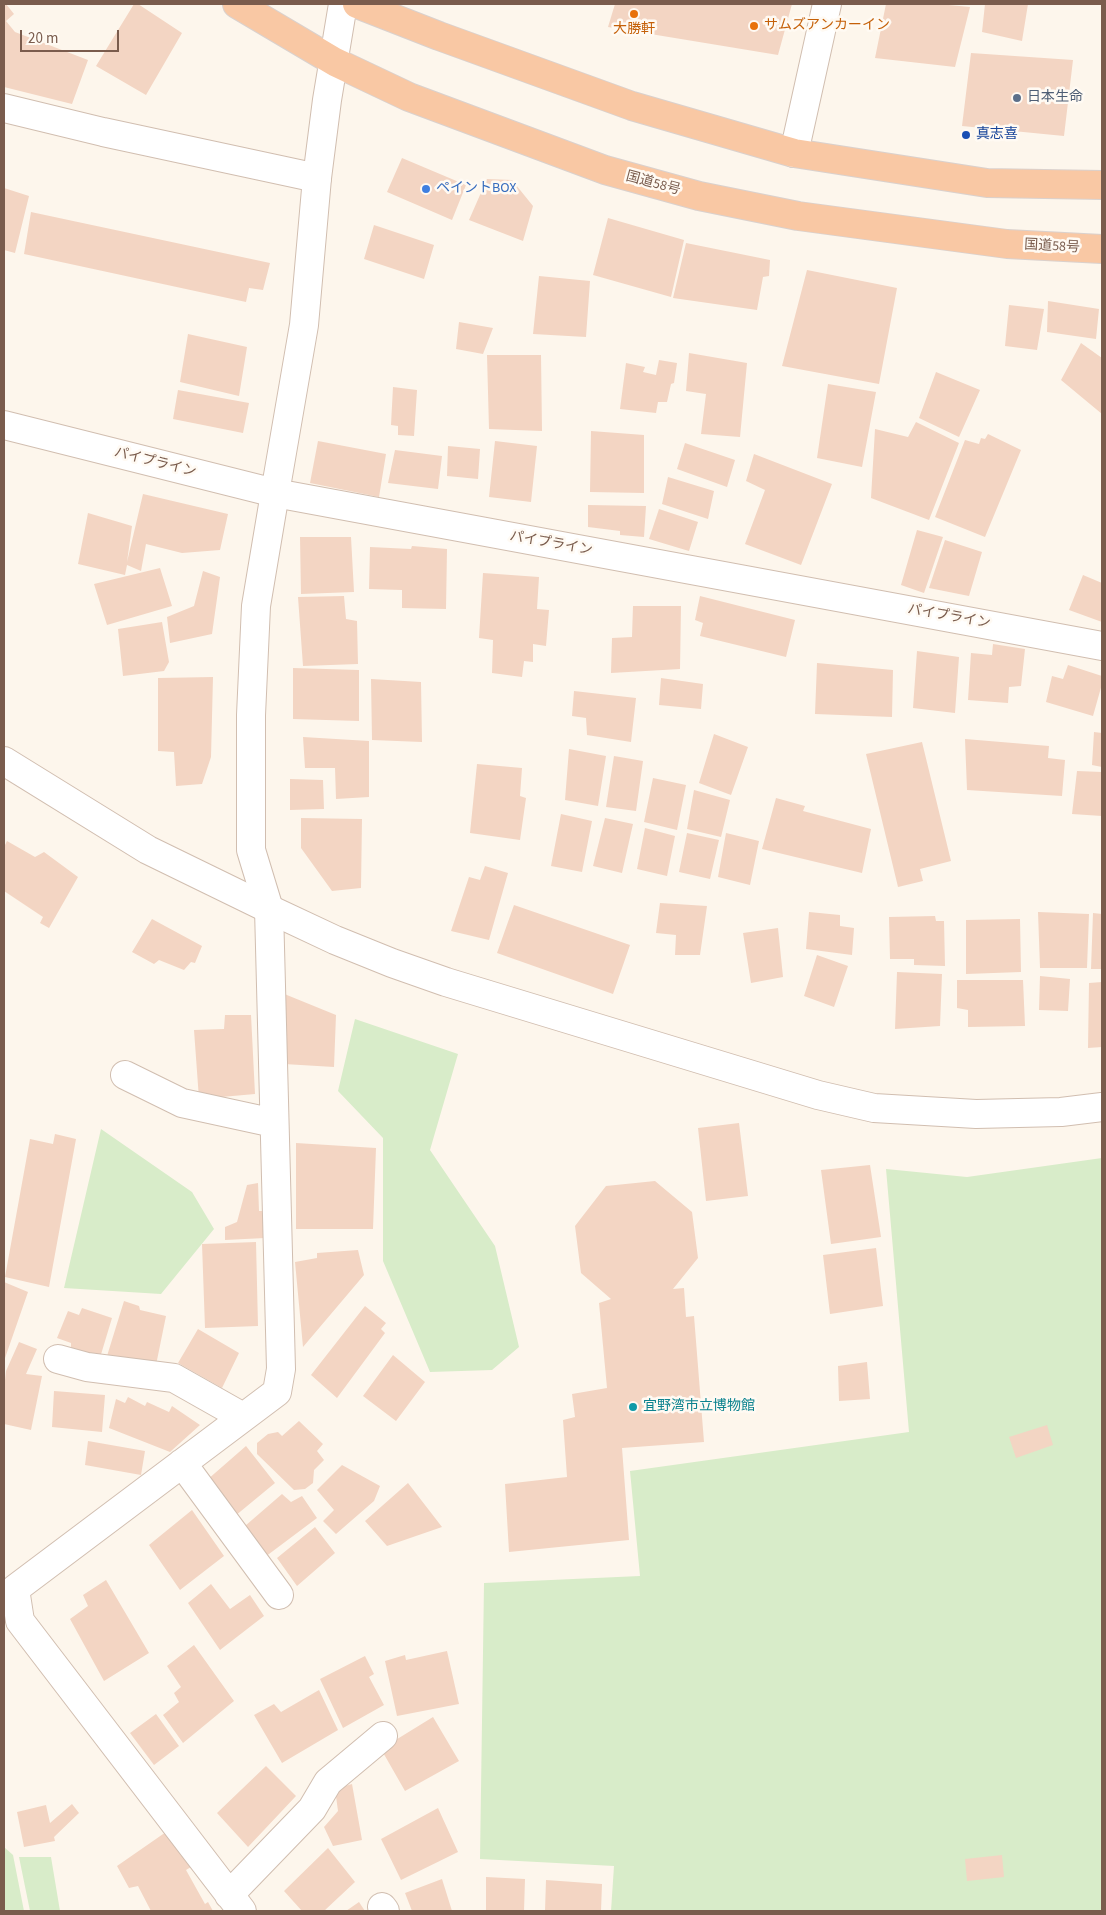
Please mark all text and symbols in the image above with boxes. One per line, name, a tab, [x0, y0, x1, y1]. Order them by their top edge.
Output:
marker: 大勝軒	[628, 8, 640, 20]
place label: サムズアンカーイン	[764, 18, 890, 34]
scale bar	[22, 20, 121, 52]
marker: サムズアンカーイン	[748, 20, 760, 32]
place label: 大勝軒	[613, 22, 655, 38]
text: 20 m	[28, 28, 58, 49]
place label: 日本生命	[1027, 90, 1083, 106]
marker: 日本生命	[1011, 92, 1023, 104]
place label: 真志喜	[976, 127, 1018, 143]
marker: 真志喜	[960, 129, 972, 141]
street label: 国道58号	[624, 169, 682, 199]
place label: ペイントBOX	[436, 181, 516, 197]
marker: ペイントBOX	[420, 183, 432, 195]
street label: 国道58号	[1024, 237, 1080, 257]
street label: パイプライン	[112, 445, 198, 481]
street label: パイプライン	[508, 528, 594, 560]
street label: パイプライン	[906, 601, 992, 633]
place label: 宜野湾市立博物館	[643, 1399, 755, 1415]
marker: 宜野湾市立博物館	[627, 1401, 639, 1413]

